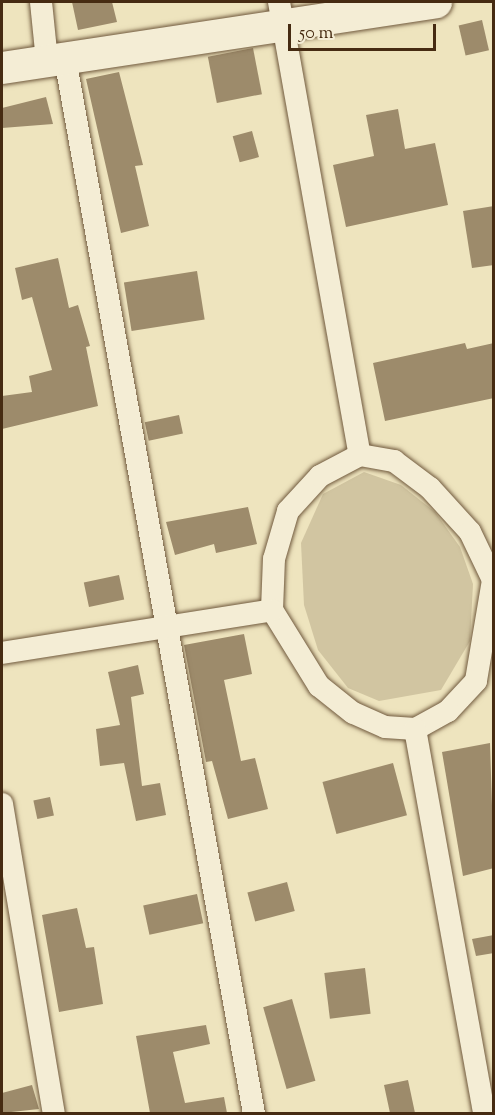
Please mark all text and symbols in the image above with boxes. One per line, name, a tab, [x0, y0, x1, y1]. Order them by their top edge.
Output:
scale bar	[291, 12, 440, 50]
text: 50 m	[299, 21, 333, 47]

